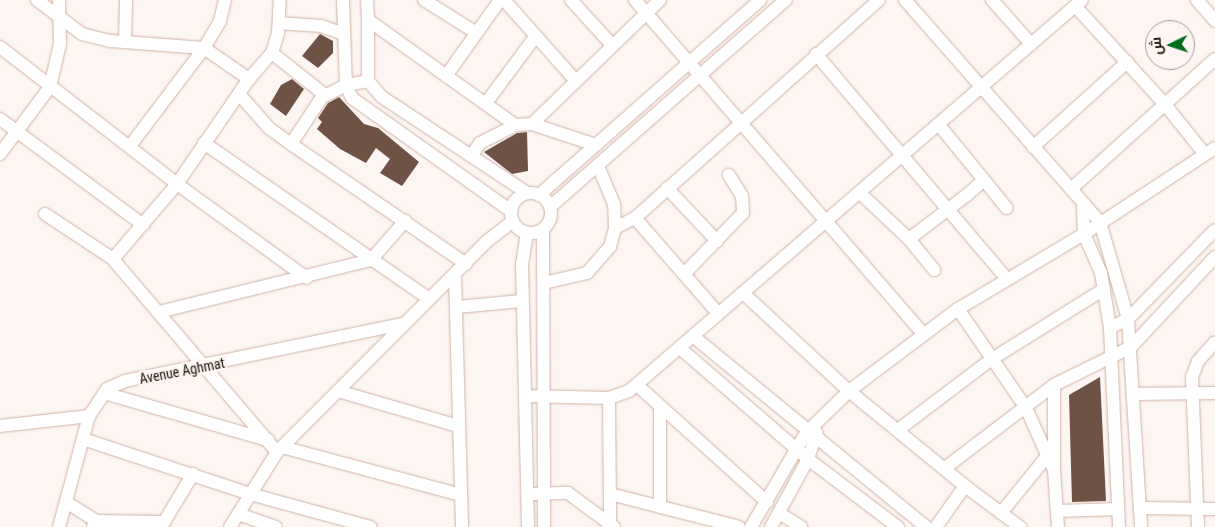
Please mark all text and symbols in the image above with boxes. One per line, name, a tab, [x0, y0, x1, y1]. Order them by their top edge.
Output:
north arrow	[1145, 20, 1195, 70]
text: ش	[1147, 36, 1165, 55]
street label: Avenue Aghmat	[138, 354, 226, 388]

